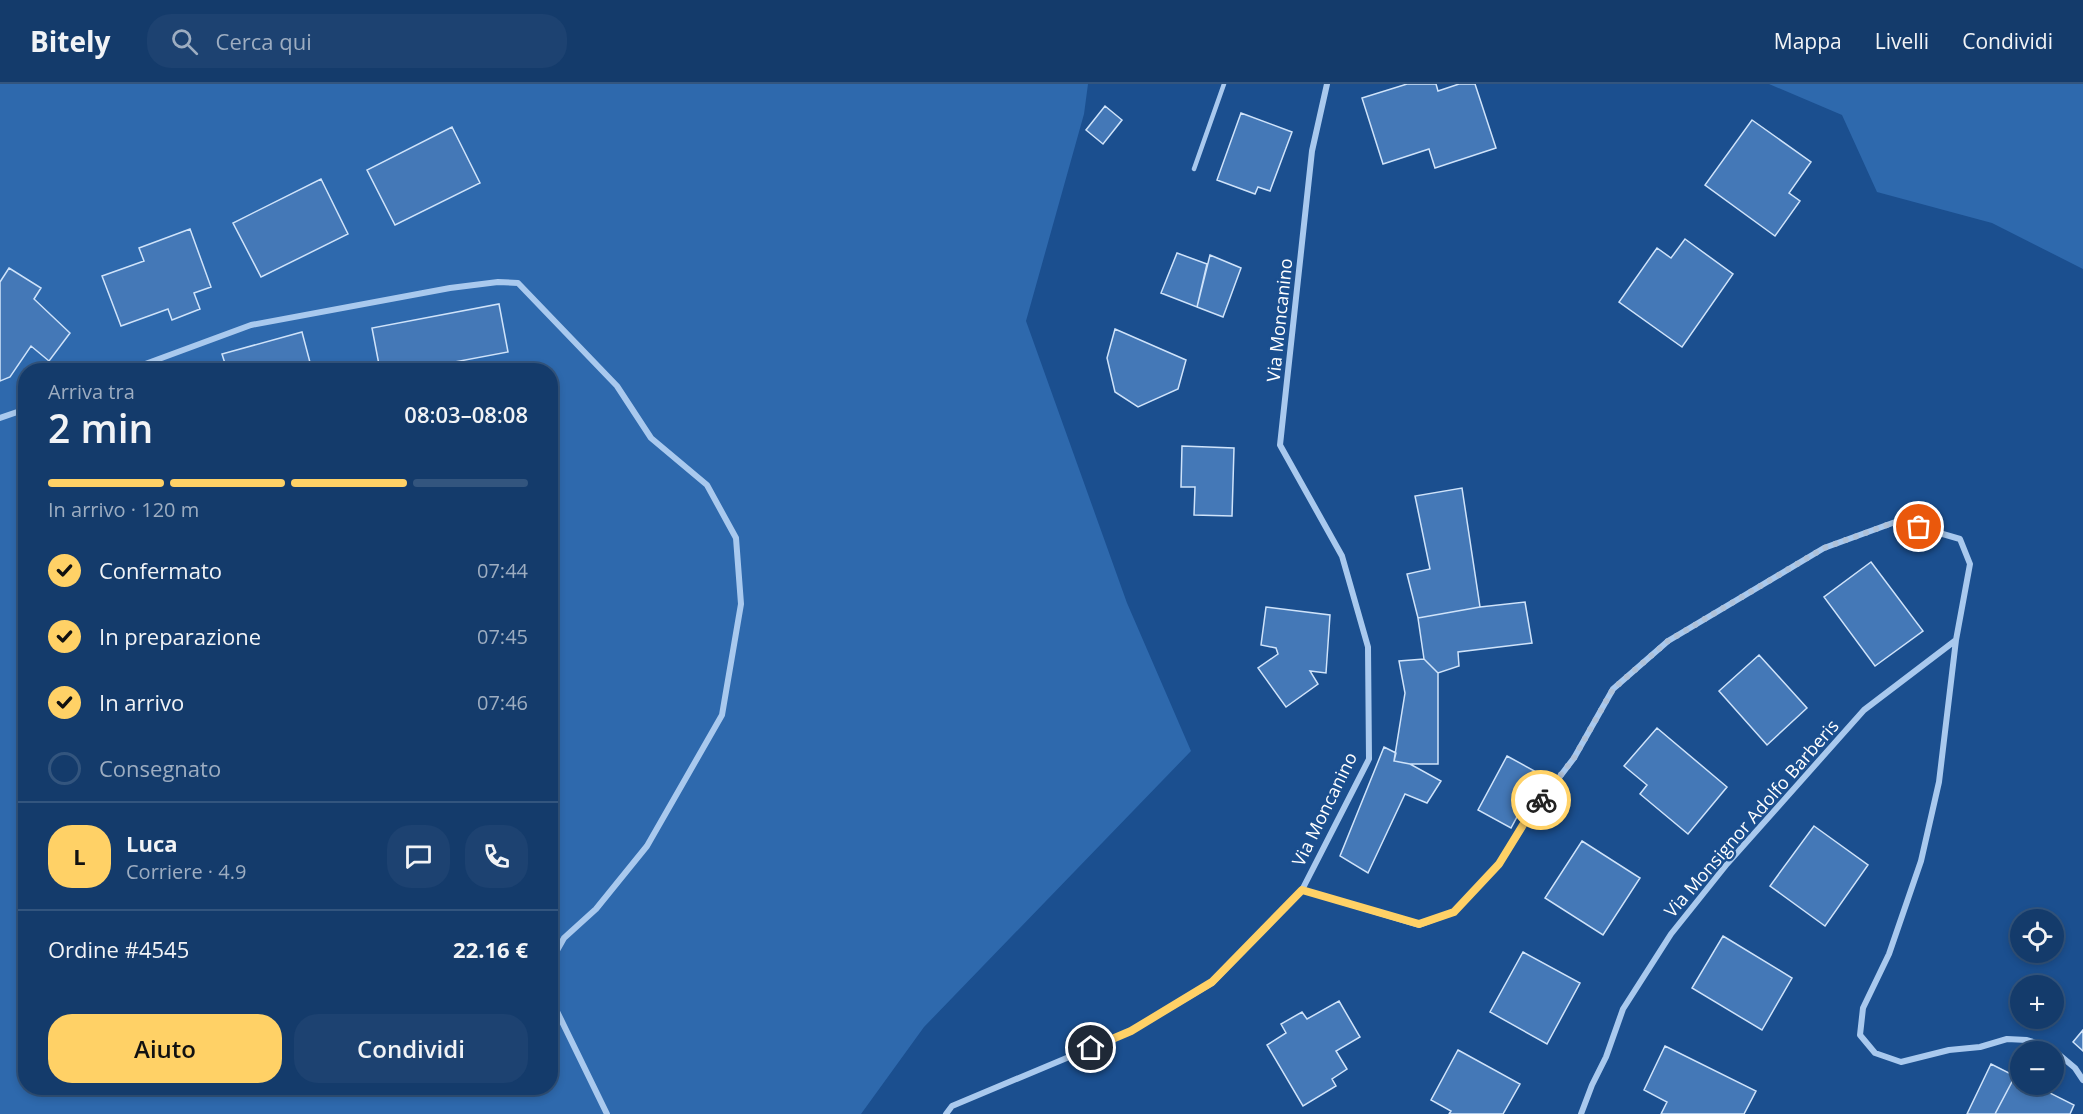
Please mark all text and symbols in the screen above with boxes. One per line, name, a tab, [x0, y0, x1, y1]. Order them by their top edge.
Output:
search box	[147, 14, 567, 68]
text: Bitely	[30, 22, 111, 60]
icon: search	[168, 25, 201, 58]
text: Cerca qui	[216, 26, 312, 56]
text: Mappa	[1774, 27, 1842, 55]
text: Livelli	[1875, 27, 1929, 55]
text: Condividi	[1962, 27, 2053, 55]
street label: Via Moncanino	[1261, 257, 1297, 383]
text: Arriva tra	[48, 378, 135, 405]
text: 08:03–08:08	[404, 399, 528, 429]
text: 2 min	[48, 401, 153, 454]
text: In arrivo · 120 m	[48, 496, 199, 523]
pin	[1893, 501, 1944, 552]
icon: bag	[1902, 510, 1935, 543]
icon: check	[48, 554, 81, 587]
text: Confermato	[99, 555, 222, 585]
text: 07:44	[477, 557, 528, 584]
icon: check	[48, 620, 81, 653]
text: In preparazione	[99, 621, 261, 651]
text: 07:45	[477, 623, 528, 650]
icon: check	[48, 686, 81, 719]
text: In arrivo	[99, 687, 184, 717]
text: 07:46	[477, 689, 528, 716]
street label: Via Monsignor Adolfo Barberis	[1658, 714, 1844, 922]
street label: Via Moncanino	[1286, 748, 1362, 870]
text: Consegnato	[99, 753, 221, 783]
courier	[1511, 770, 1571, 830]
icon: bike	[1525, 784, 1558, 817]
button: chat	[387, 825, 450, 888]
button: phone	[465, 825, 528, 888]
text: Luca	[126, 828, 178, 858]
text: L	[73, 841, 86, 871]
text: Corriere · 4.9	[126, 858, 246, 885]
map controls	[2010, 909, 2064, 1095]
button: locate	[2010, 909, 2064, 963]
text: Ordine #4545	[48, 934, 189, 964]
text: 22.16 €	[453, 934, 528, 964]
button: +	[2010, 975, 2064, 1029]
button: Aiuto	[48, 1014, 282, 1083]
button: Condividi	[294, 1014, 528, 1083]
pin	[1065, 1022, 1116, 1073]
icon: home	[1074, 1031, 1107, 1064]
button: −	[2010, 1041, 2064, 1095]

